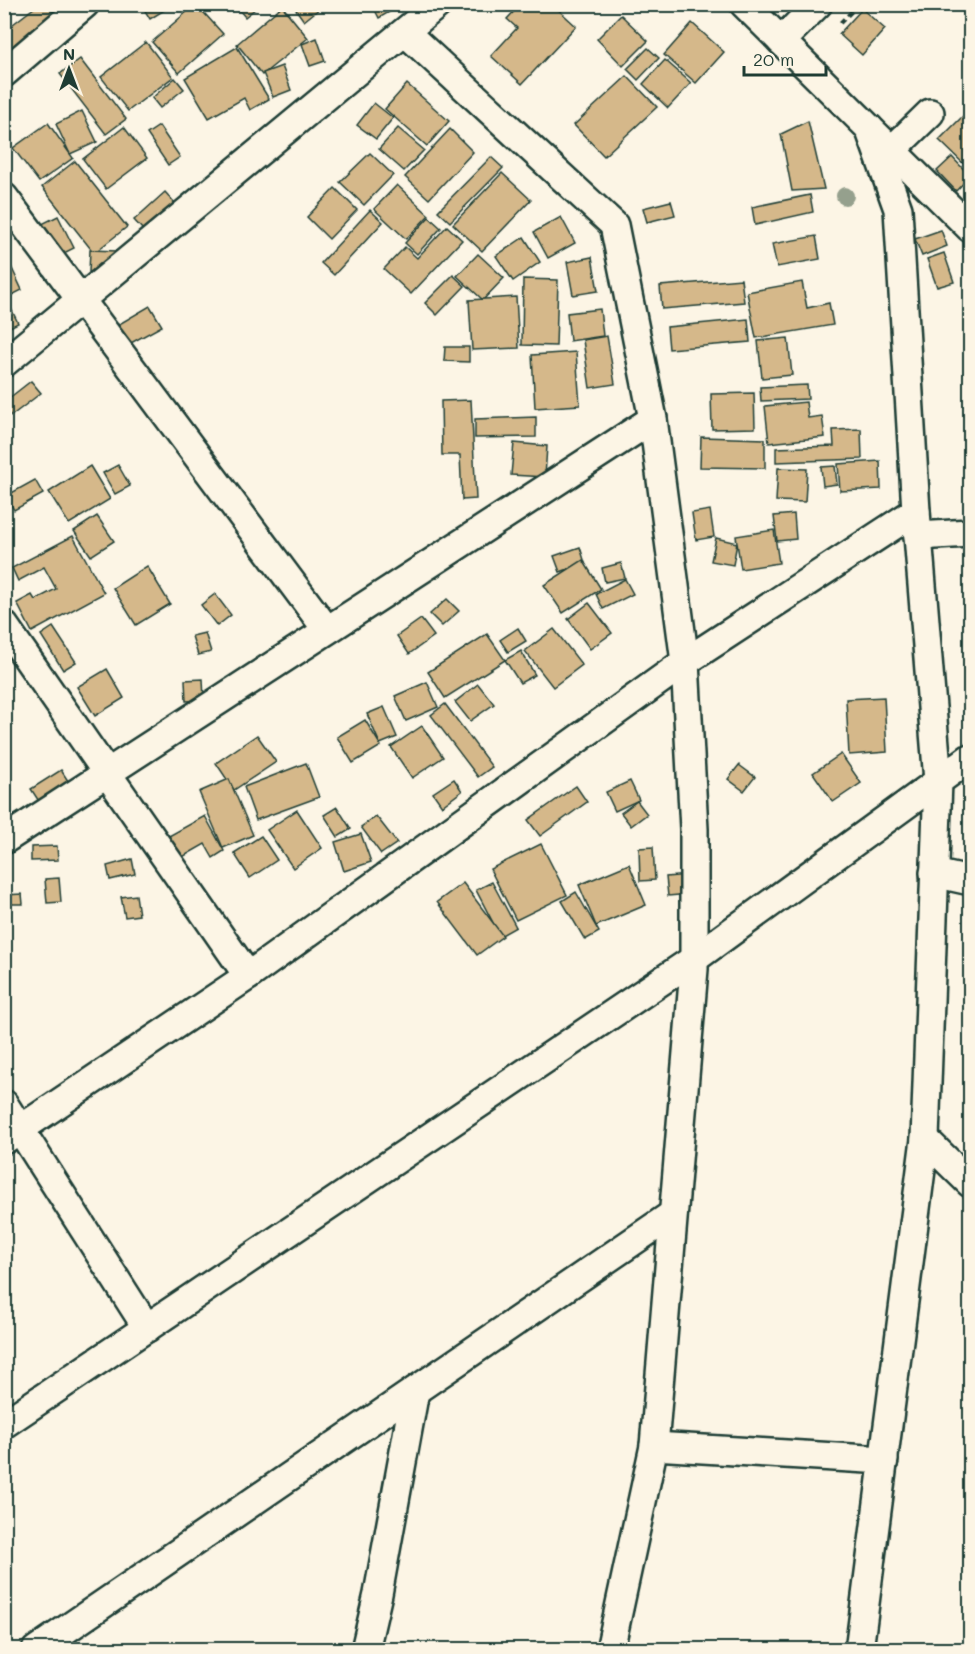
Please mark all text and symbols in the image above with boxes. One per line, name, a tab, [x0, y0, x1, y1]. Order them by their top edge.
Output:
north arrow	[39, 39, 99, 99]
scale bar	[744, 39, 826, 77]
text: N	[63, 43, 75, 64]
text: 20 m	[753, 47, 794, 71]

